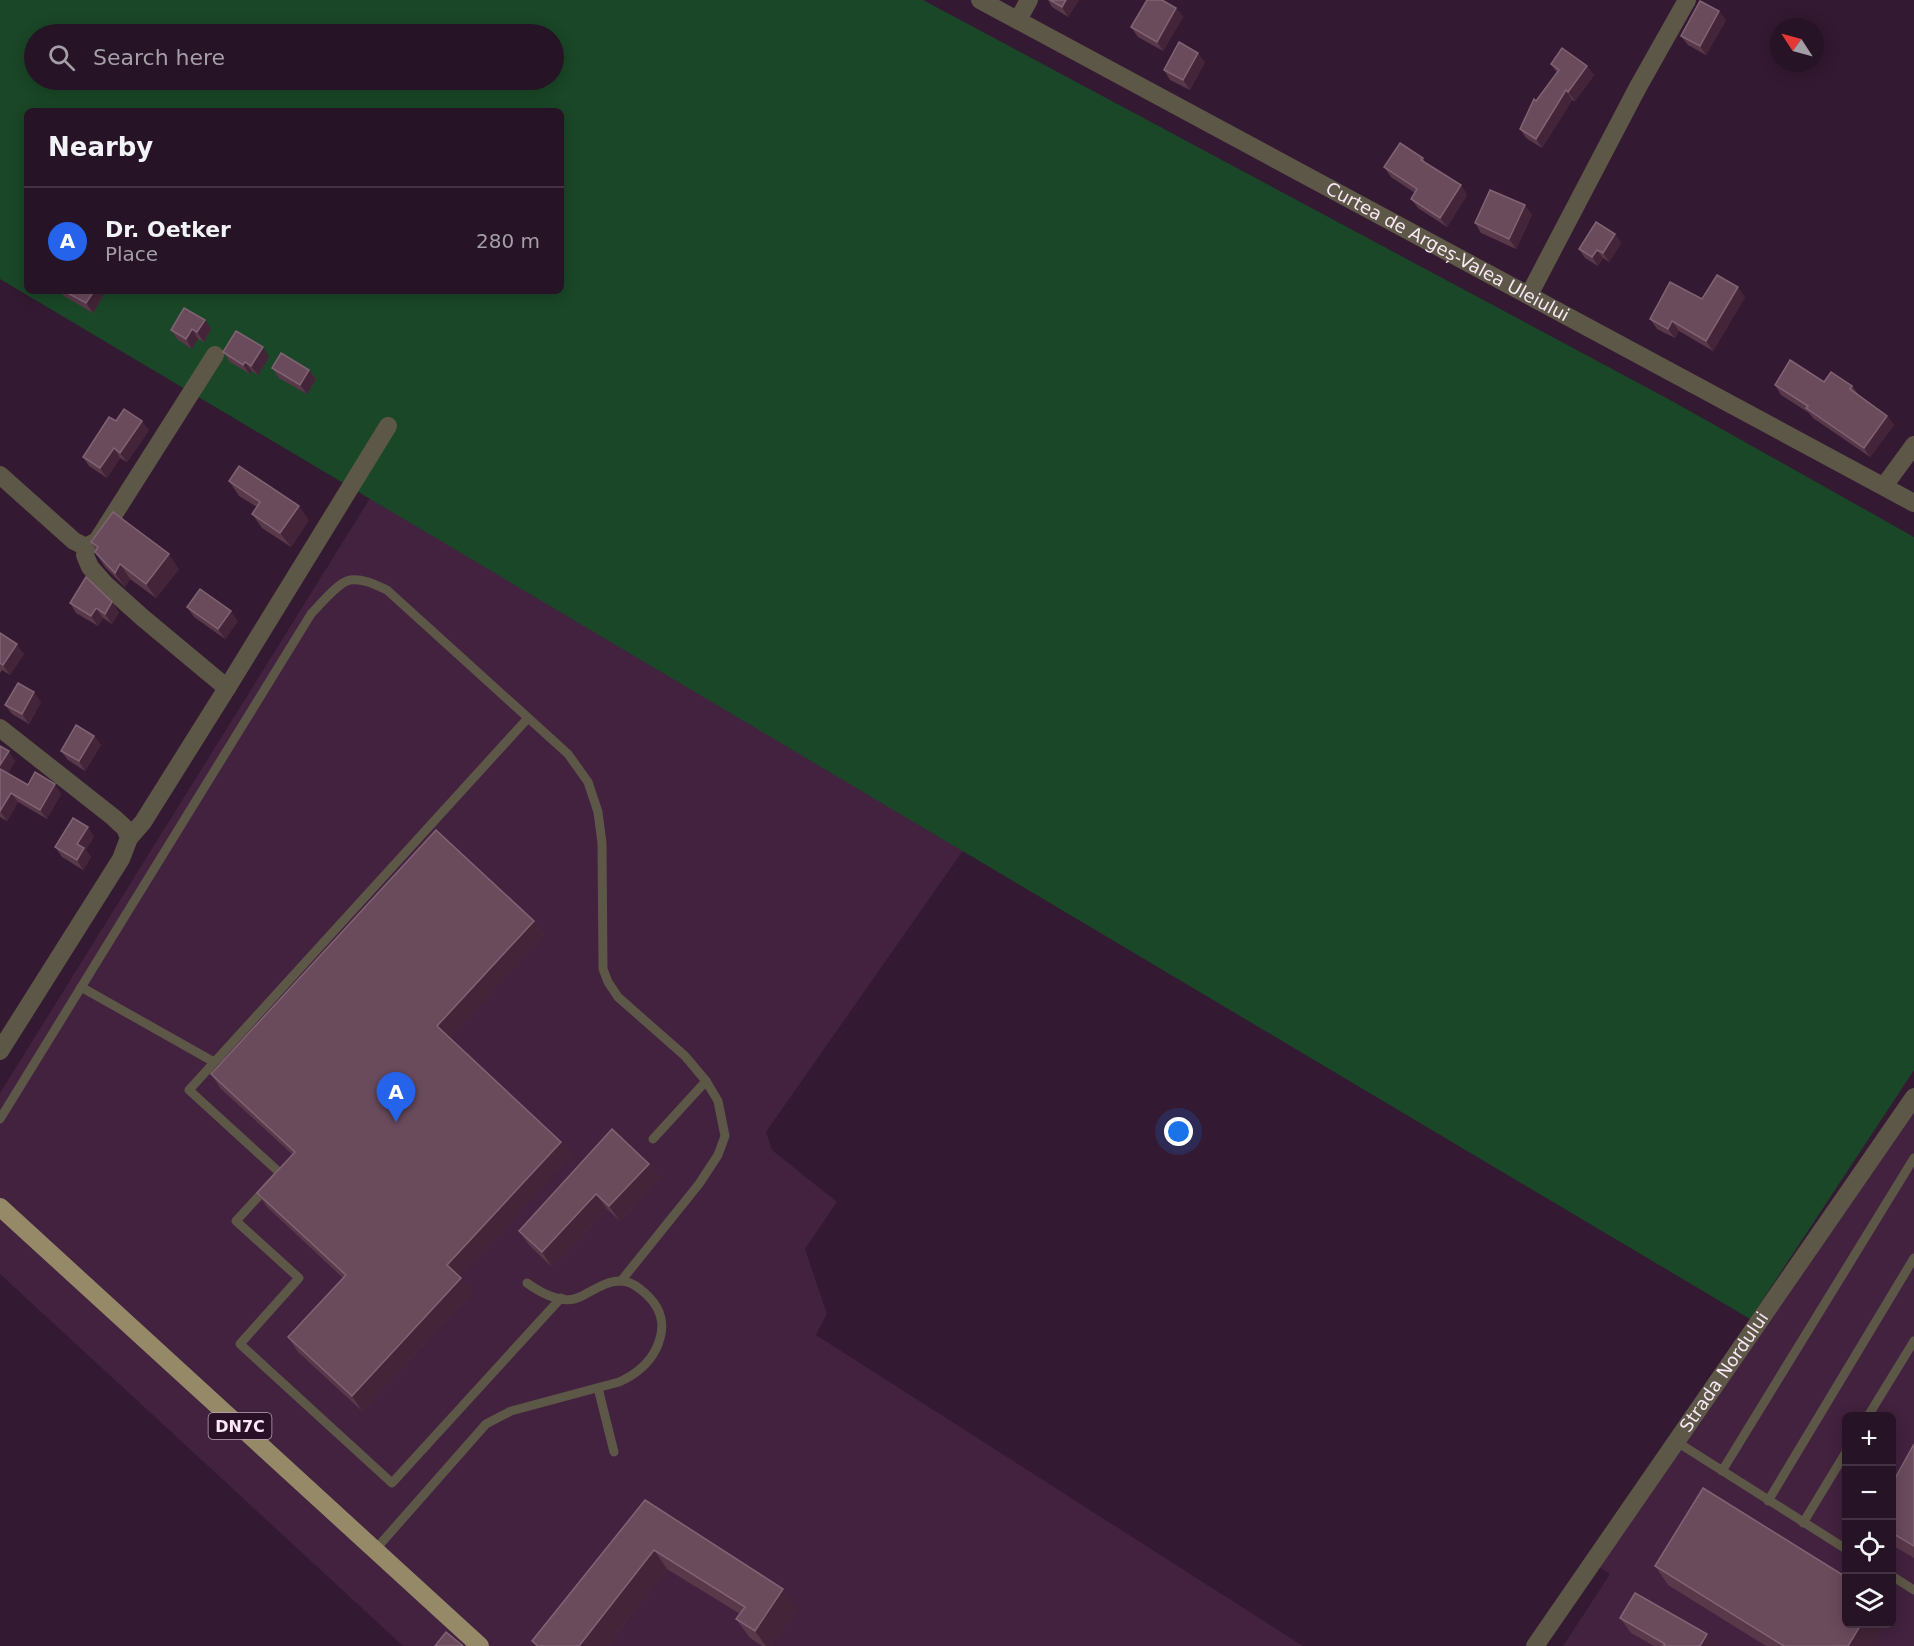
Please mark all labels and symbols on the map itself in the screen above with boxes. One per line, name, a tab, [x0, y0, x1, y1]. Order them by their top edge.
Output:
north arrow	[1770, 18, 1824, 72]
street label: Curtea de Argeș-Valea Uleiului	[1322, 177, 1573, 325]
pin: A	[376, 1072, 416, 1122]
your location	[1164, 1117, 1193, 1146]
street label: Strada Nordului	[1675, 1308, 1772, 1436]
road number: DN7C	[208, 1413, 272, 1439]

